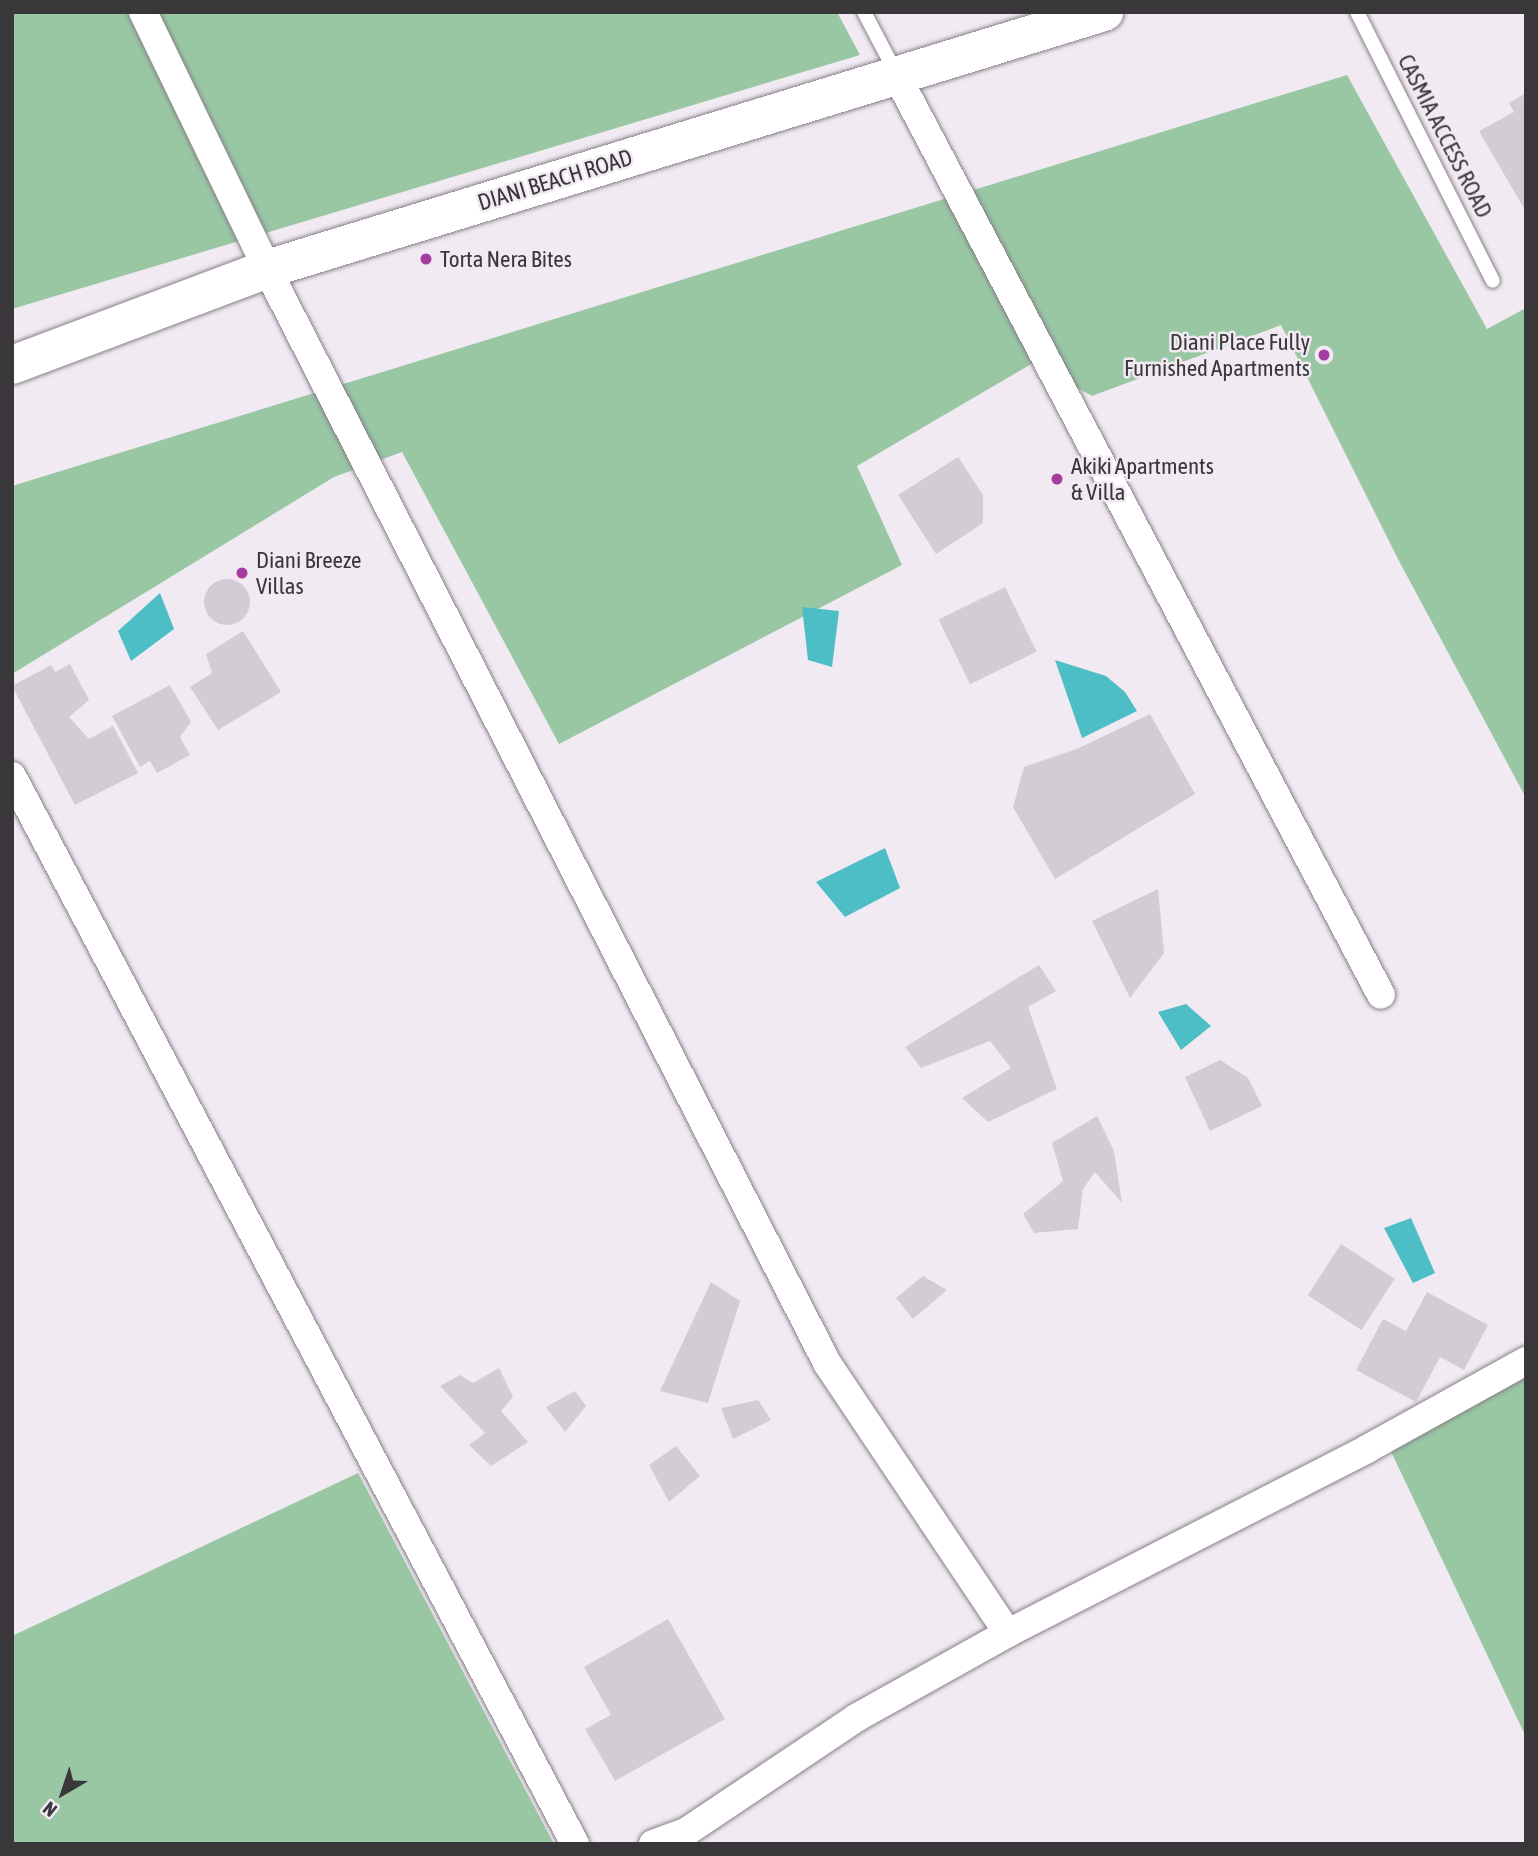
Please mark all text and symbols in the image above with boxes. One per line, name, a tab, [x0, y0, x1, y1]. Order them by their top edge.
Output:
street label: CASMIA ACCESS ROAD	[1392, 50, 1498, 222]
street label: DIANI BEACH ROAD	[474, 143, 636, 217]
place label: Torta Nera Bites	[440, 245, 572, 273]
marker: Torta Nera Bites	[418, 251, 434, 267]
place label: Diani Place Fully Furnished Apartments	[1124, 328, 1310, 382]
marker: Diani Place Fully Furnished Apartments	[1316, 347, 1332, 363]
place label: Akiki Apartments & Villa	[1071, 452, 1214, 506]
marker: Akiki Apartments & Villa	[1049, 471, 1065, 487]
place label: Diani Breeze Villas	[256, 546, 361, 600]
marker: Diani Breeze Villas	[234, 565, 250, 581]
north arrow	[28, 1758, 98, 1828]
text: N	[39, 1797, 61, 1821]

